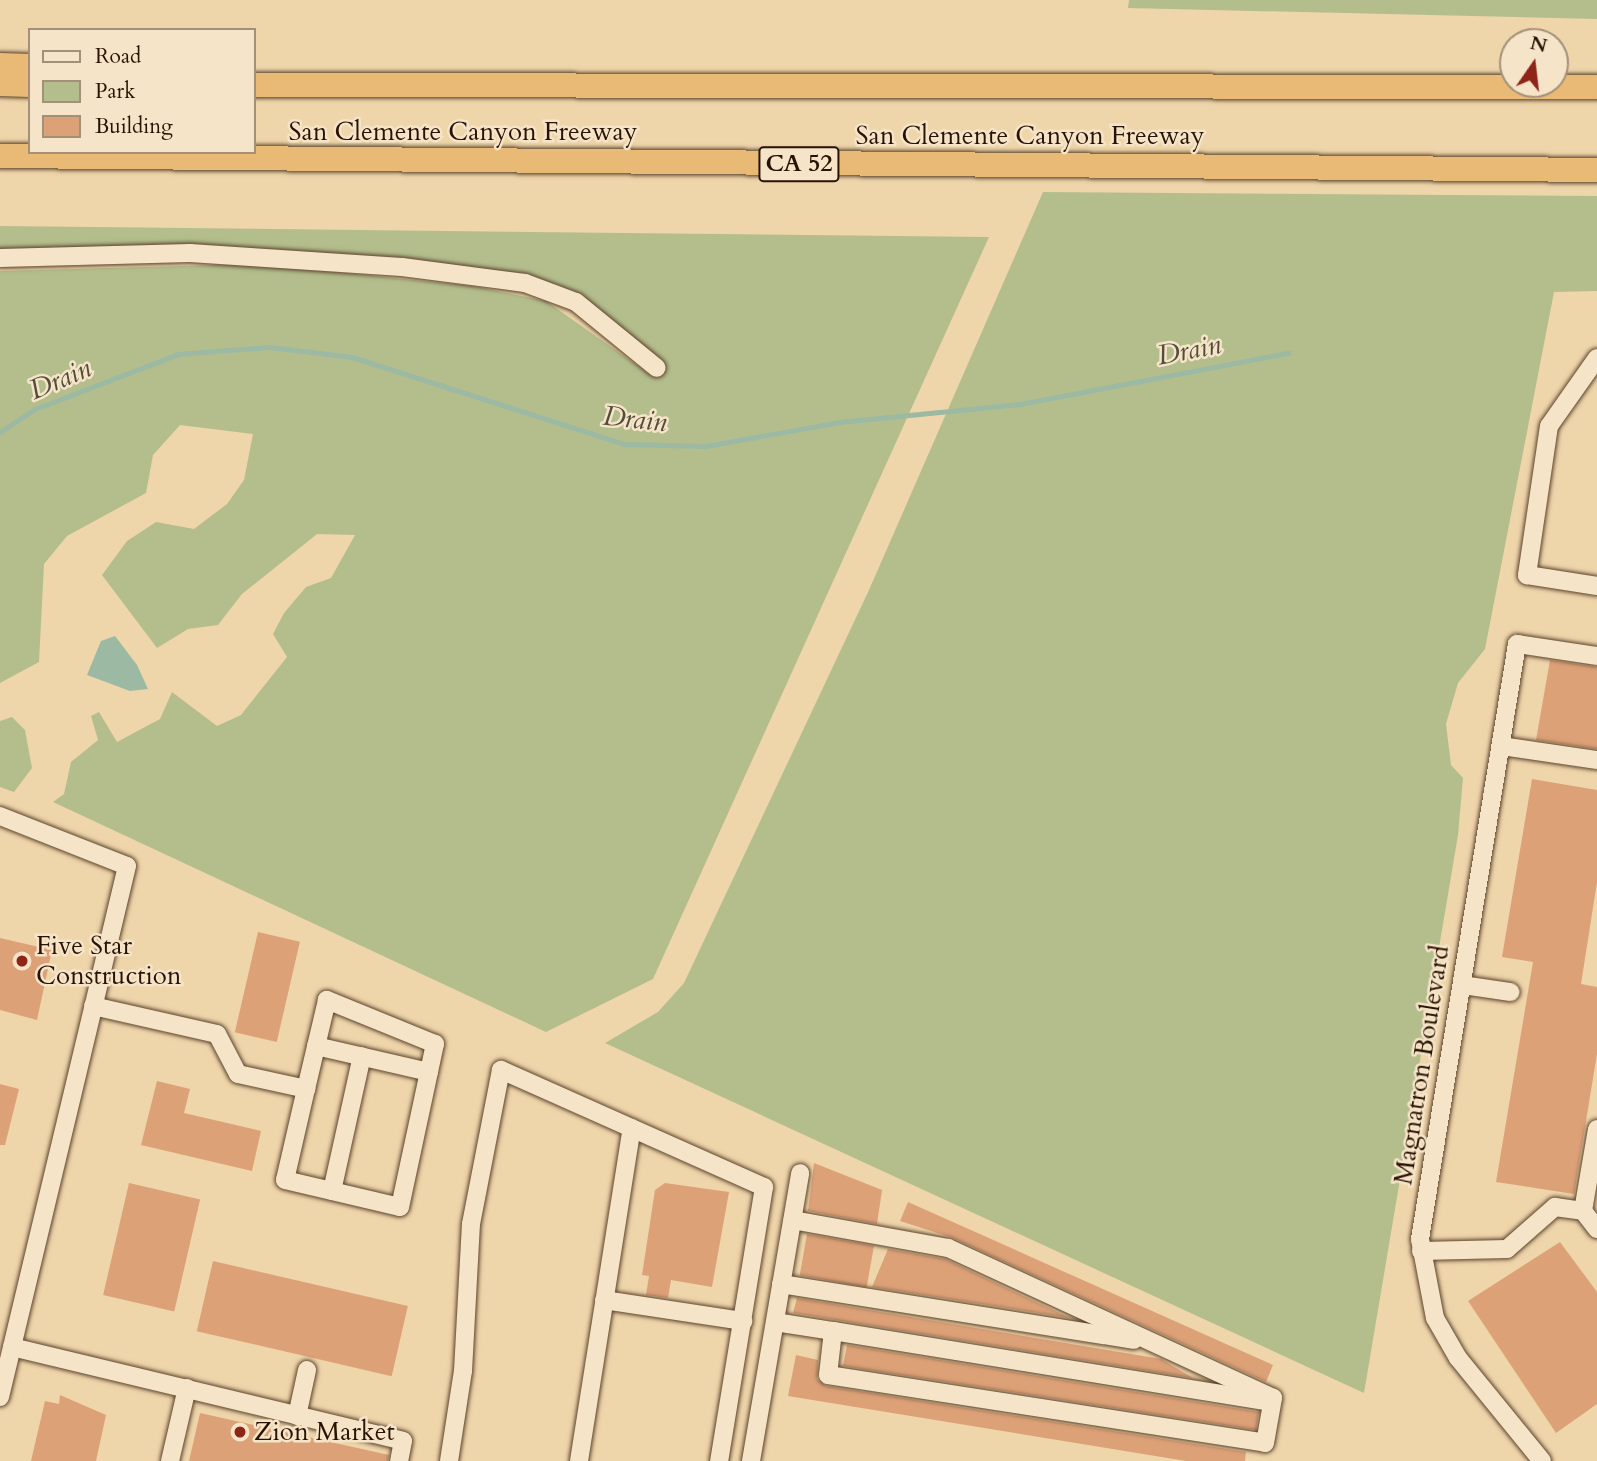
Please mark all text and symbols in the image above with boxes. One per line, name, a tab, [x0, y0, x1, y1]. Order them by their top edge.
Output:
legend	[28, 28, 256, 154]
north arrow	[1499, 28, 1569, 98]
text: N	[1527, 30, 1550, 59]
text: Road	[95, 42, 141, 71]
text: Park	[95, 77, 135, 106]
text: Building	[95, 112, 173, 141]
street label: San Clemente Canyon Freeway	[288, 116, 638, 148]
street label: San Clemente Canyon Freeway	[855, 120, 1205, 152]
road number: CA 52	[757, 144, 841, 184]
water label: Drain	[1154, 327, 1224, 373]
water label: Drain	[24, 351, 96, 407]
water label: Drain	[601, 399, 669, 439]
place label: Five Star Construction	[36, 930, 182, 992]
street label: Magnatron Boulevard	[1388, 943, 1456, 1187]
marker: Five Star Construction	[14, 953, 30, 969]
place label: Zion Market	[254, 1416, 395, 1448]
marker: Zion Market	[232, 1424, 248, 1440]

